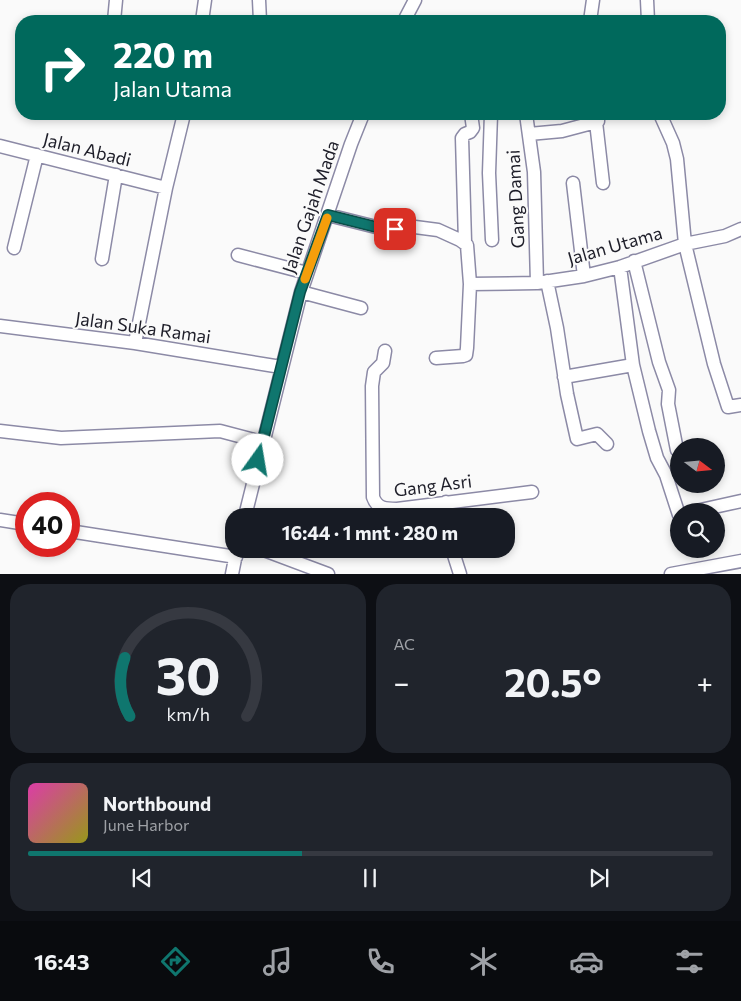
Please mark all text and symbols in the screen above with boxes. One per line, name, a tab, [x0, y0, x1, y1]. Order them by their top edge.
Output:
text: 220 m	[113, 32, 213, 75]
icon: right	[30, 35, 95, 100]
text: Jalan Utama	[113, 75, 232, 102]
street label: Jalan Abadi	[41, 127, 134, 171]
street label: Jalan Gajah Mada	[277, 137, 343, 276]
street label: Gang Damai	[501, 149, 529, 249]
pin	[374, 208, 416, 250]
icon: arrive	[381, 215, 409, 243]
street label: Jalan Utama	[565, 221, 665, 269]
street label: Jalan Suka Ramai	[74, 307, 212, 347]
position arrow	[231, 433, 283, 485]
north arrow	[670, 438, 725, 492]
map controls	[670, 438, 725, 558]
street label: Gang Asri	[393, 469, 473, 501]
speed limit sign: 40	[15, 492, 80, 557]
button: search	[670, 503, 725, 558]
text: 16:44 · 1 mnt · 280 m	[282, 521, 458, 544]
text: AC	[394, 634, 415, 653]
text: 30	[155, 642, 220, 706]
text: 20.5°	[504, 658, 602, 705]
text: −	[394, 665, 409, 699]
text: +	[697, 665, 713, 699]
text: km/h	[166, 703, 209, 725]
text: Northbound	[103, 792, 211, 815]
text: June Harbor	[103, 815, 189, 834]
icon: previous	[128, 864, 156, 892]
icon: pause	[356, 864, 384, 892]
icon: next	[585, 864, 613, 892]
icon: directions	[158, 944, 193, 979]
icon: music	[260, 944, 295, 979]
icon: phone	[363, 944, 398, 979]
icon: climate	[466, 944, 501, 979]
icon: car	[569, 944, 604, 979]
icon: filters	[672, 944, 707, 979]
text: 16:43	[34, 948, 90, 975]

